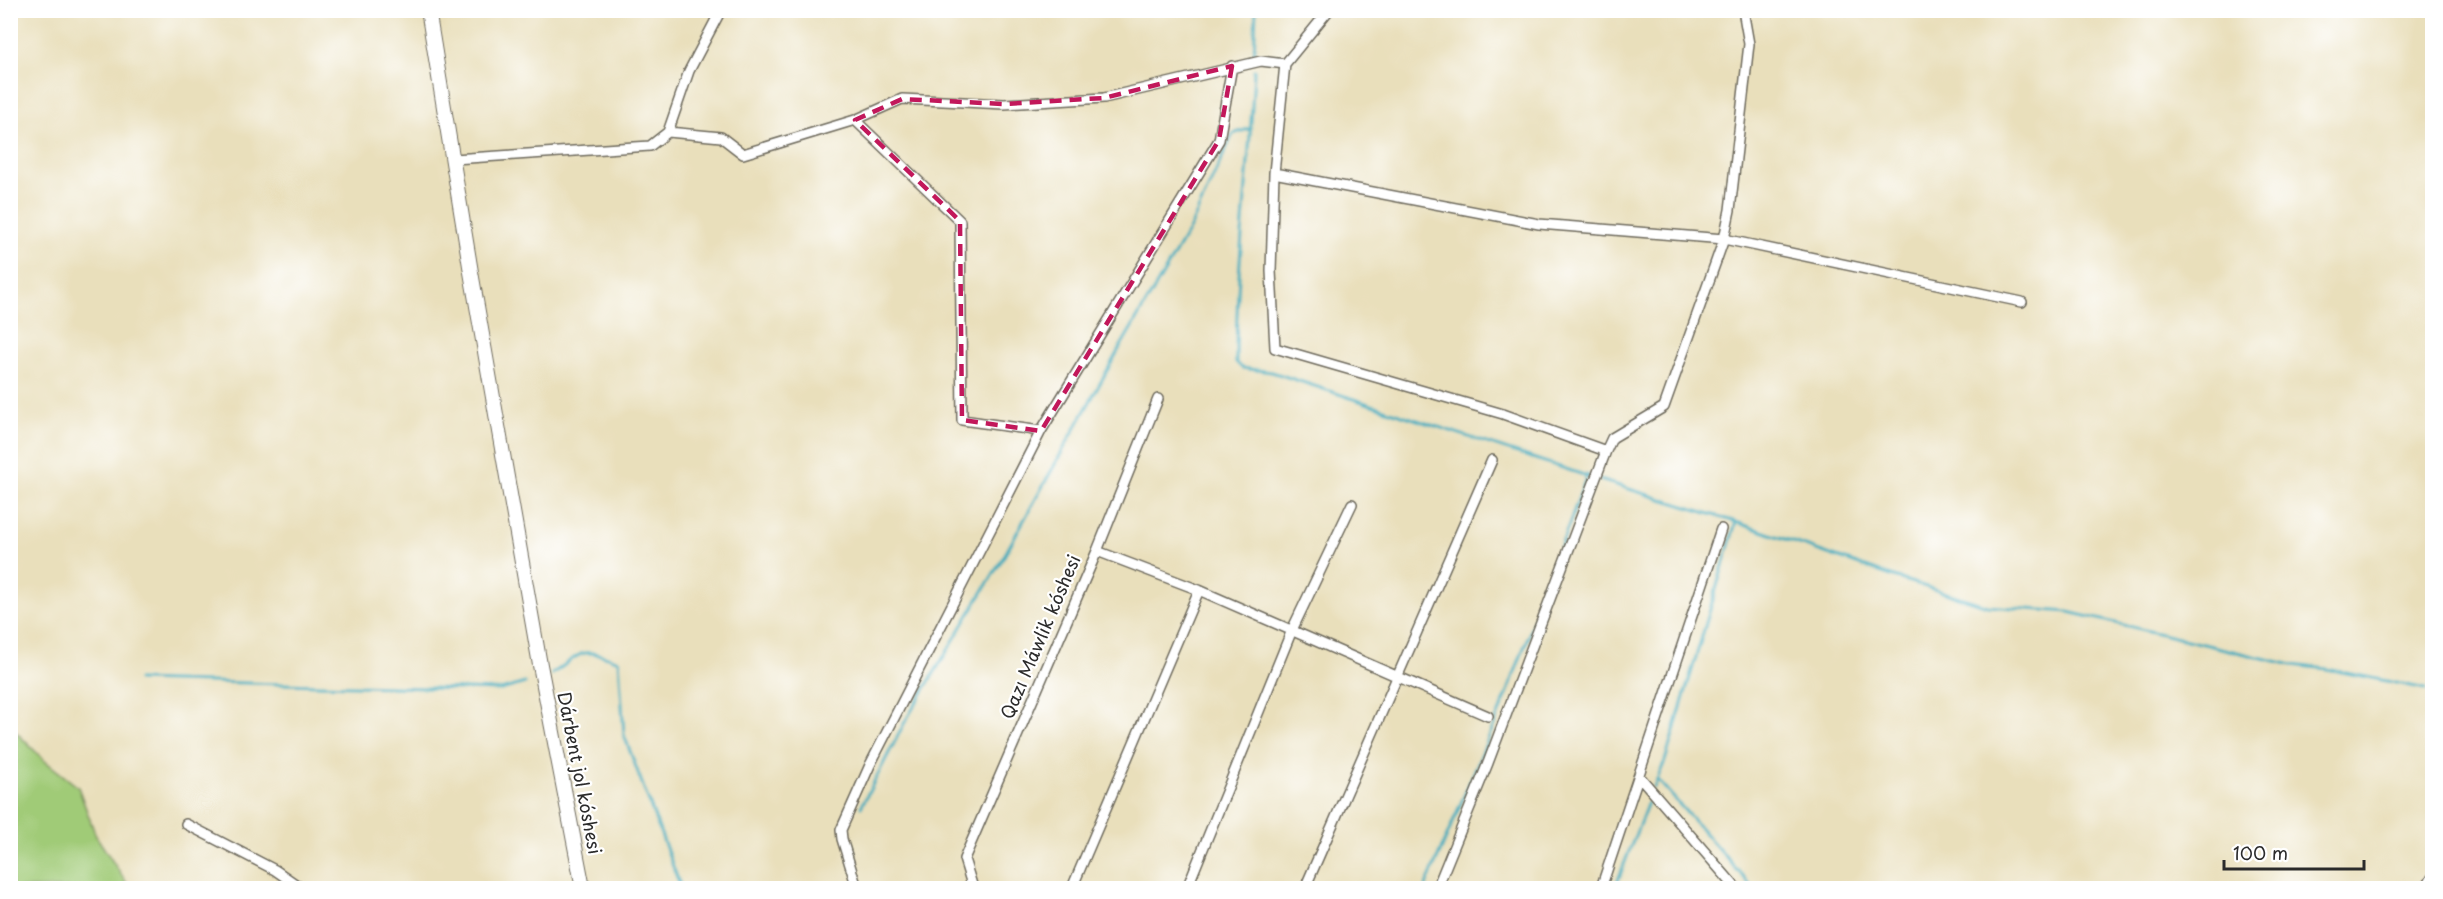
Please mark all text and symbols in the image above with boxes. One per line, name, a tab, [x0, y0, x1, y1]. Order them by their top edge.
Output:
street label: Qazı Máwlik kóshesi	[993, 550, 1086, 723]
street label: Dárbent jol kóshesi	[551, 689, 609, 856]
scale bar	[2224, 833, 2364, 871]
text: 100 m	[2233, 839, 2288, 866]

